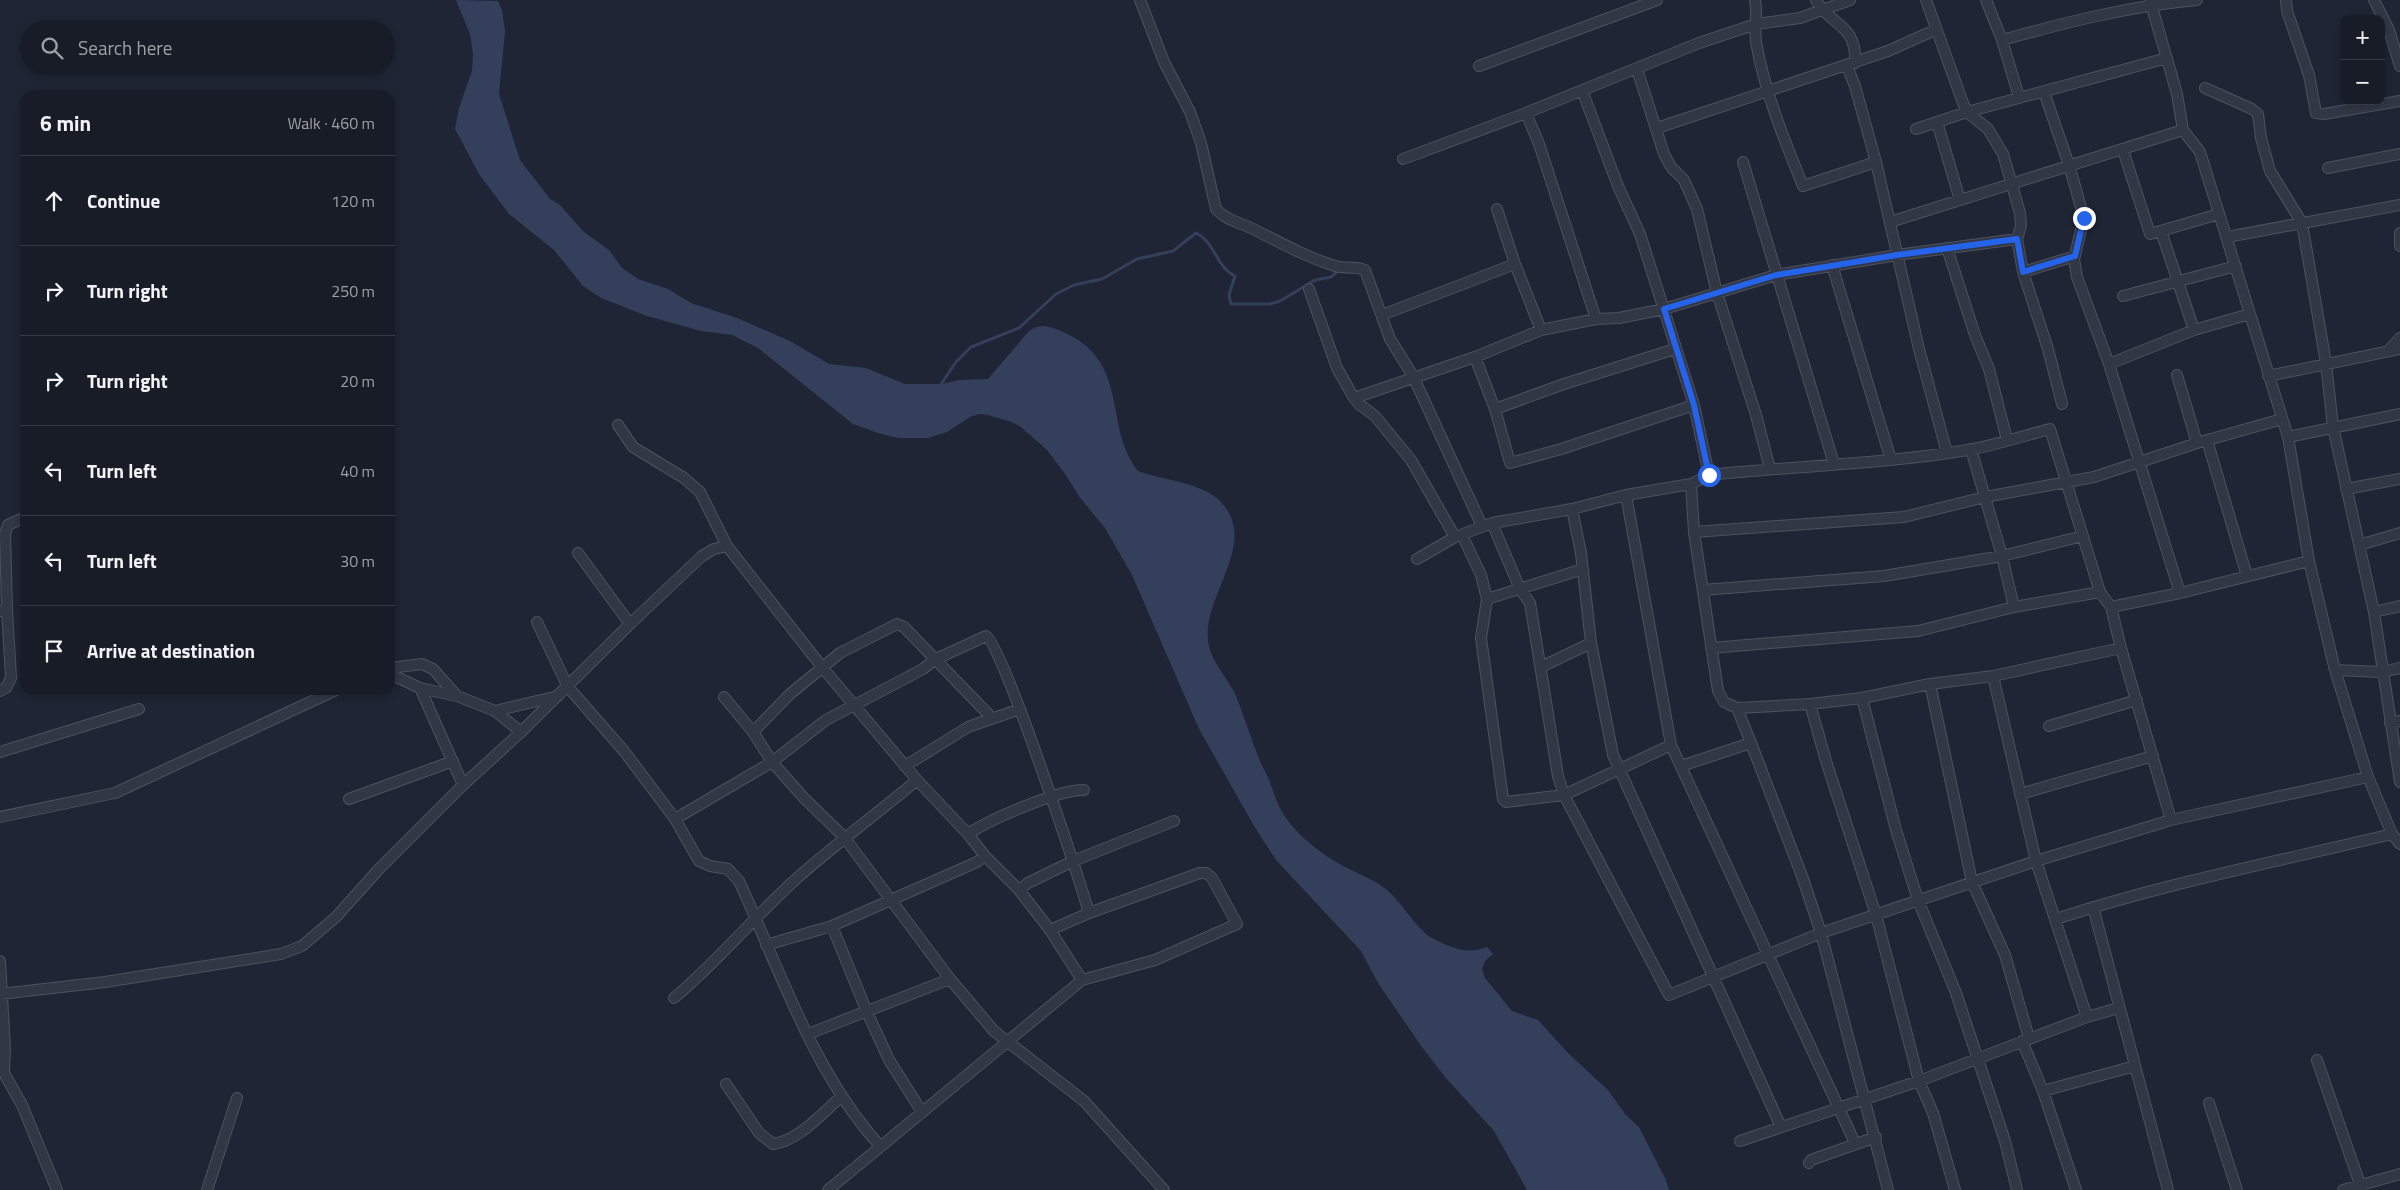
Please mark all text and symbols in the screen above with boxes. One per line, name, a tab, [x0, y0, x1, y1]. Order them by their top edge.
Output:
map controls	[2340, 15, 2385, 105]
button: +	[2340, 15, 2385, 60]
search box	[20, 20, 395, 75]
text: Search here	[78, 33, 172, 62]
icon: search	[38, 34, 66, 62]
button: −	[2340, 60, 2385, 105]
text: 6 min	[40, 107, 91, 139]
text: Walk · 460 m	[287, 111, 375, 135]
text: Continue	[87, 186, 160, 215]
icon: ahead	[40, 187, 68, 215]
text: 120 m	[331, 189, 375, 213]
route end	[2073, 207, 2096, 230]
text: Turn right	[87, 276, 168, 305]
icon: right	[40, 277, 68, 305]
text: 250 m	[331, 279, 375, 303]
text: Turn right	[87, 366, 168, 395]
icon: right	[40, 367, 68, 395]
text: 20 m	[340, 369, 375, 393]
text: Turn left	[87, 456, 157, 485]
icon: left	[40, 457, 68, 485]
text: 40 m	[340, 459, 375, 483]
route start	[1698, 464, 1721, 487]
text: Turn left	[87, 546, 157, 575]
icon: left	[40, 547, 68, 575]
text: 30 m	[340, 549, 375, 573]
text: Arrive at destination	[87, 636, 255, 665]
icon: arrive	[40, 637, 68, 665]

